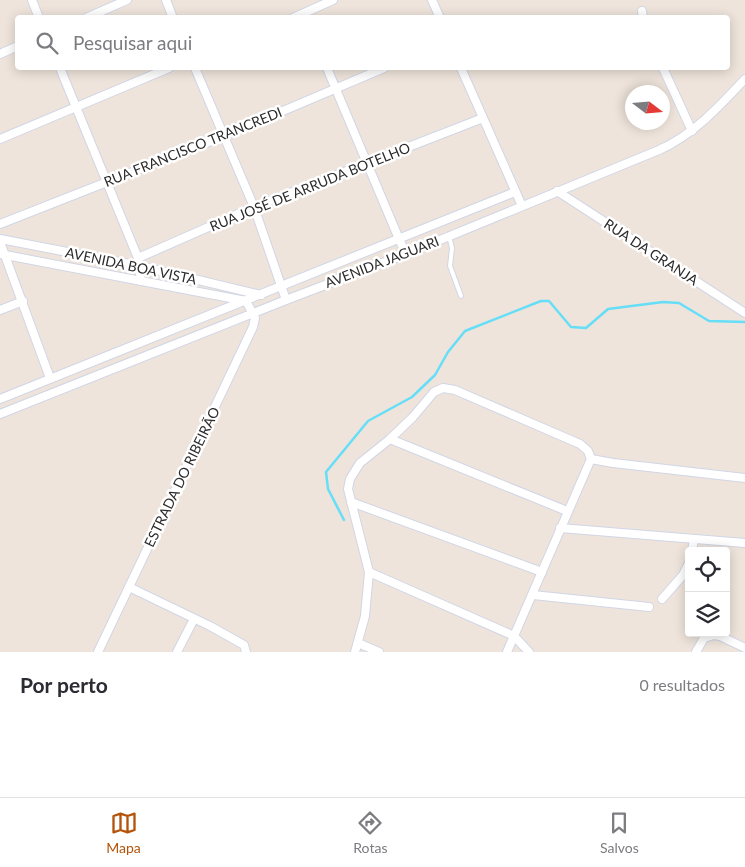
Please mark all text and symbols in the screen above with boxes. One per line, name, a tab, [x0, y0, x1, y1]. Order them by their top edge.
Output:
search box	[15, 15, 730, 70]
icon: search	[33, 29, 61, 57]
text: Pesquisar aqui	[73, 31, 192, 54]
north arrow	[625, 85, 670, 130]
street label: RUA FRANCISCO TRANCREDI	[101, 103, 284, 190]
street label: RUA JOSÉ DE ARRUDA BOTELHO	[207, 138, 413, 235]
street label: RUA DA GRANJA	[601, 215, 702, 289]
street label: AVENIDA JAGUARI	[322, 232, 441, 291]
street label: AVENIDA BOA VISTA	[64, 243, 199, 288]
street label: ESTRADA DO RIBEIRÃO	[140, 404, 223, 550]
map controls	[685, 547, 730, 637]
button: locate	[685, 547, 730, 592]
button: layers	[685, 592, 730, 637]
text: Por perto	[20, 672, 108, 697]
text: 0 resultados	[639, 675, 725, 694]
tab: Mapa	[106, 809, 141, 856]
tab: Rotas	[353, 809, 387, 856]
tab: Salvos	[600, 809, 639, 856]

